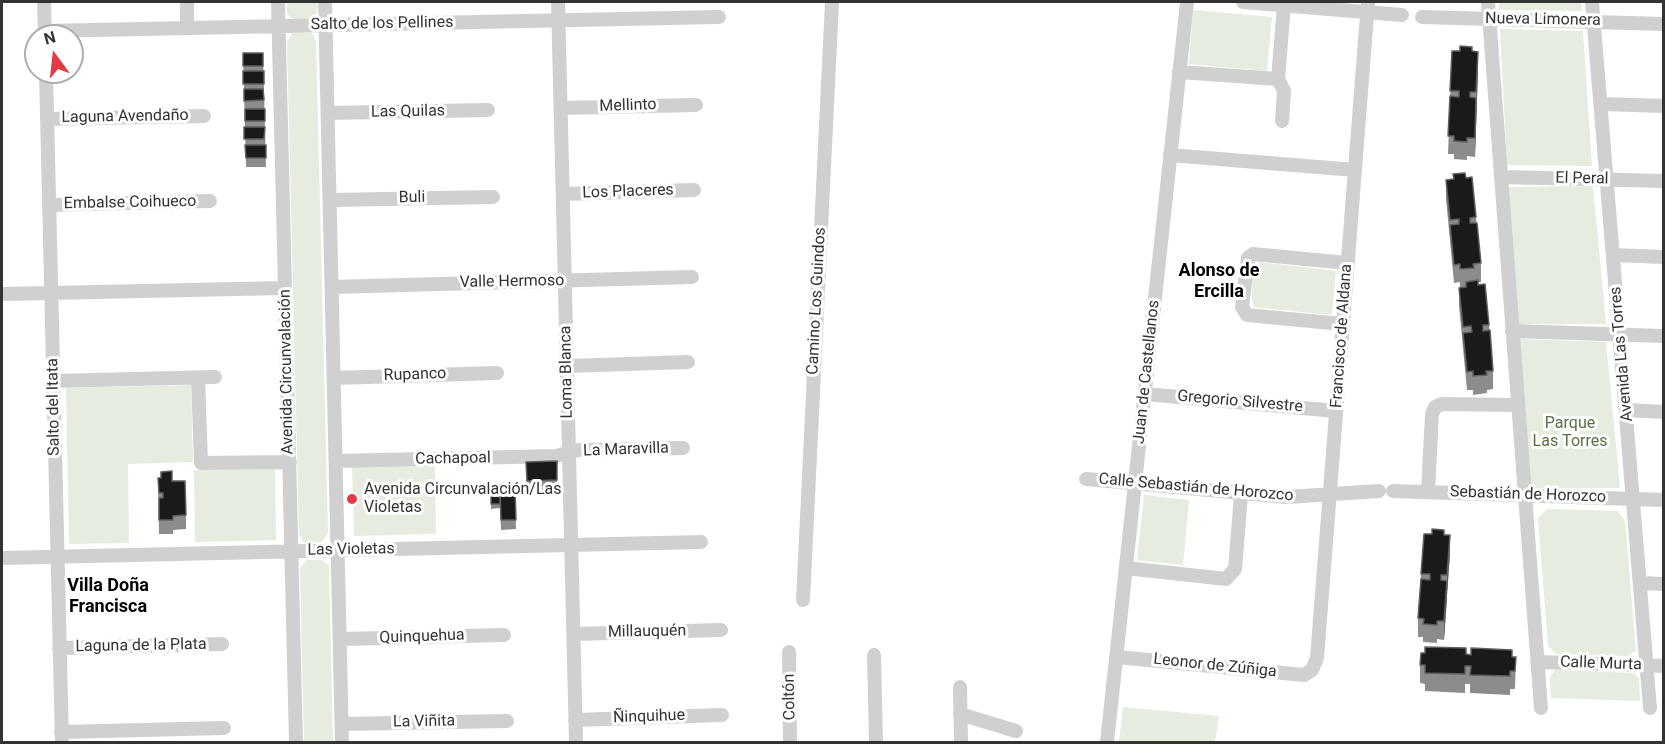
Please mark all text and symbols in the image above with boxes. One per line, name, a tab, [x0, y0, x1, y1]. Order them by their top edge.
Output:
street label: Nueva Limonera	[1485, 9, 1601, 31]
street label: Salto de los Pellines	[310, 13, 454, 35]
north arrow	[24, 24, 84, 84]
text: N	[42, 27, 58, 49]
street label: Mellinto	[599, 95, 657, 117]
street label: Las Quilas	[371, 102, 445, 122]
street label: Laguna Avendaño	[61, 106, 189, 128]
street label: El Peral	[1555, 169, 1609, 189]
street label: Los Placeres	[582, 181, 674, 203]
street label: Buli	[399, 188, 425, 208]
street label: Embalse Coihueco	[64, 192, 196, 214]
street label: Camino Los Guindos	[804, 227, 830, 375]
district label: Alonso de Ercilla	[1179, 260, 1259, 302]
street label: Francisco de Aldana	[1327, 263, 1357, 409]
street label: Valle Hermoso	[460, 271, 564, 293]
street label: Avenida Las Torres	[1607, 286, 1637, 422]
street label: Avenida Circunvalación	[276, 289, 298, 455]
street label: Juan de Castellanos	[1130, 299, 1164, 445]
street label: Loma Blanca	[557, 325, 577, 419]
street label: Salto del Itata	[44, 358, 64, 456]
street label: Rupanco	[383, 364, 447, 386]
street label: Gregorio Silvestre	[1176, 387, 1304, 417]
park label: Parque Las Torres	[1533, 414, 1607, 452]
street label: La Maravilla	[583, 439, 669, 461]
street label: Cachapoal	[415, 449, 491, 469]
street label: Calle Sebastián de Horozco	[1098, 470, 1294, 506]
place label: Avenida Circunvalación/Las Violetas	[364, 480, 562, 518]
street label: Sebastián de Horozco	[1450, 483, 1606, 507]
marker: Avenida Circunvalación/Las Violetas	[345, 492, 359, 506]
street label: Las Violetas	[307, 540, 395, 560]
district label: Villa Doña Francisca	[67, 575, 149, 618]
street label: Millauquén	[608, 622, 686, 642]
street label: Quinquehua	[379, 626, 465, 648]
street label: Laguna de la Plata	[75, 635, 207, 657]
street label: Leonor de Zúñiga	[1152, 650, 1278, 682]
street label: Calle Murta	[1560, 653, 1642, 675]
street label: Coltón	[780, 674, 800, 720]
street label: Ñinquihue	[613, 706, 685, 728]
street label: La Viñita	[393, 712, 455, 732]

